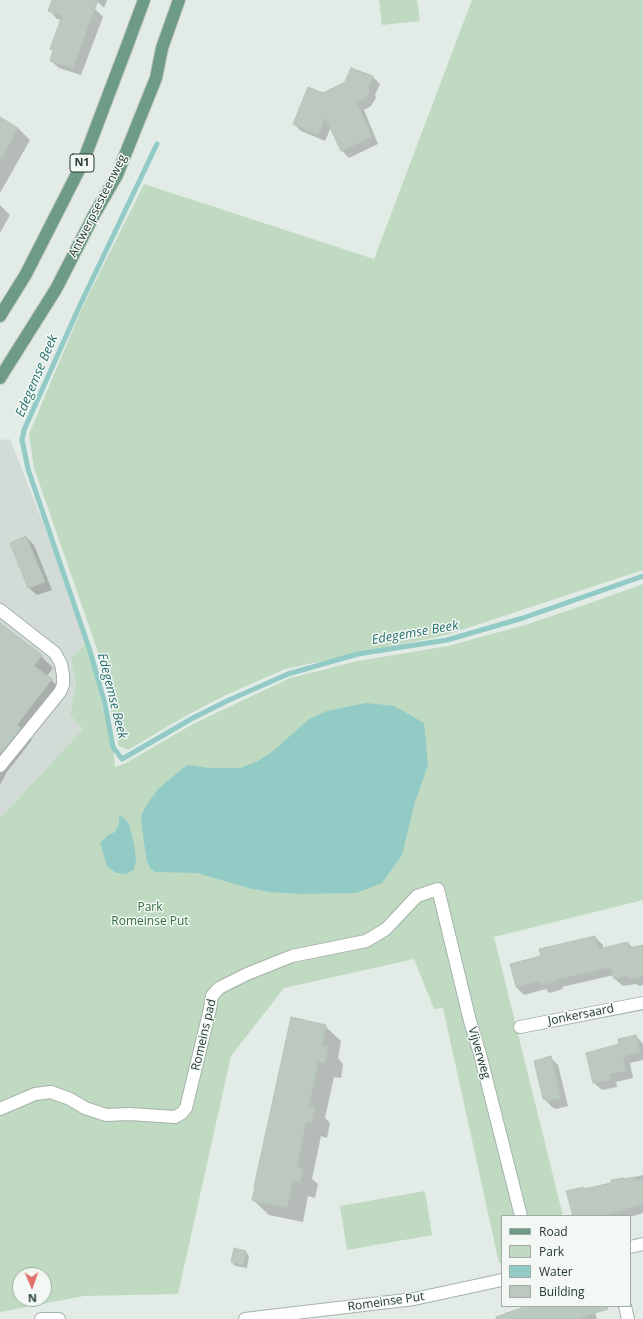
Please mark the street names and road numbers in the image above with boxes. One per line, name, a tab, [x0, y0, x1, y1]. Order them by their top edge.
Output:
street label: Antwerpsesteenweg	[66, 152, 130, 260]
road number: N1	[70, 154, 94, 172]
street label: Romeins pad	[189, 998, 219, 1072]
street label: Jonkersaard	[547, 1002, 615, 1028]
street label: Vijverweg	[465, 1025, 493, 1081]
street label: Romeinse Put	[347, 1289, 425, 1315]

